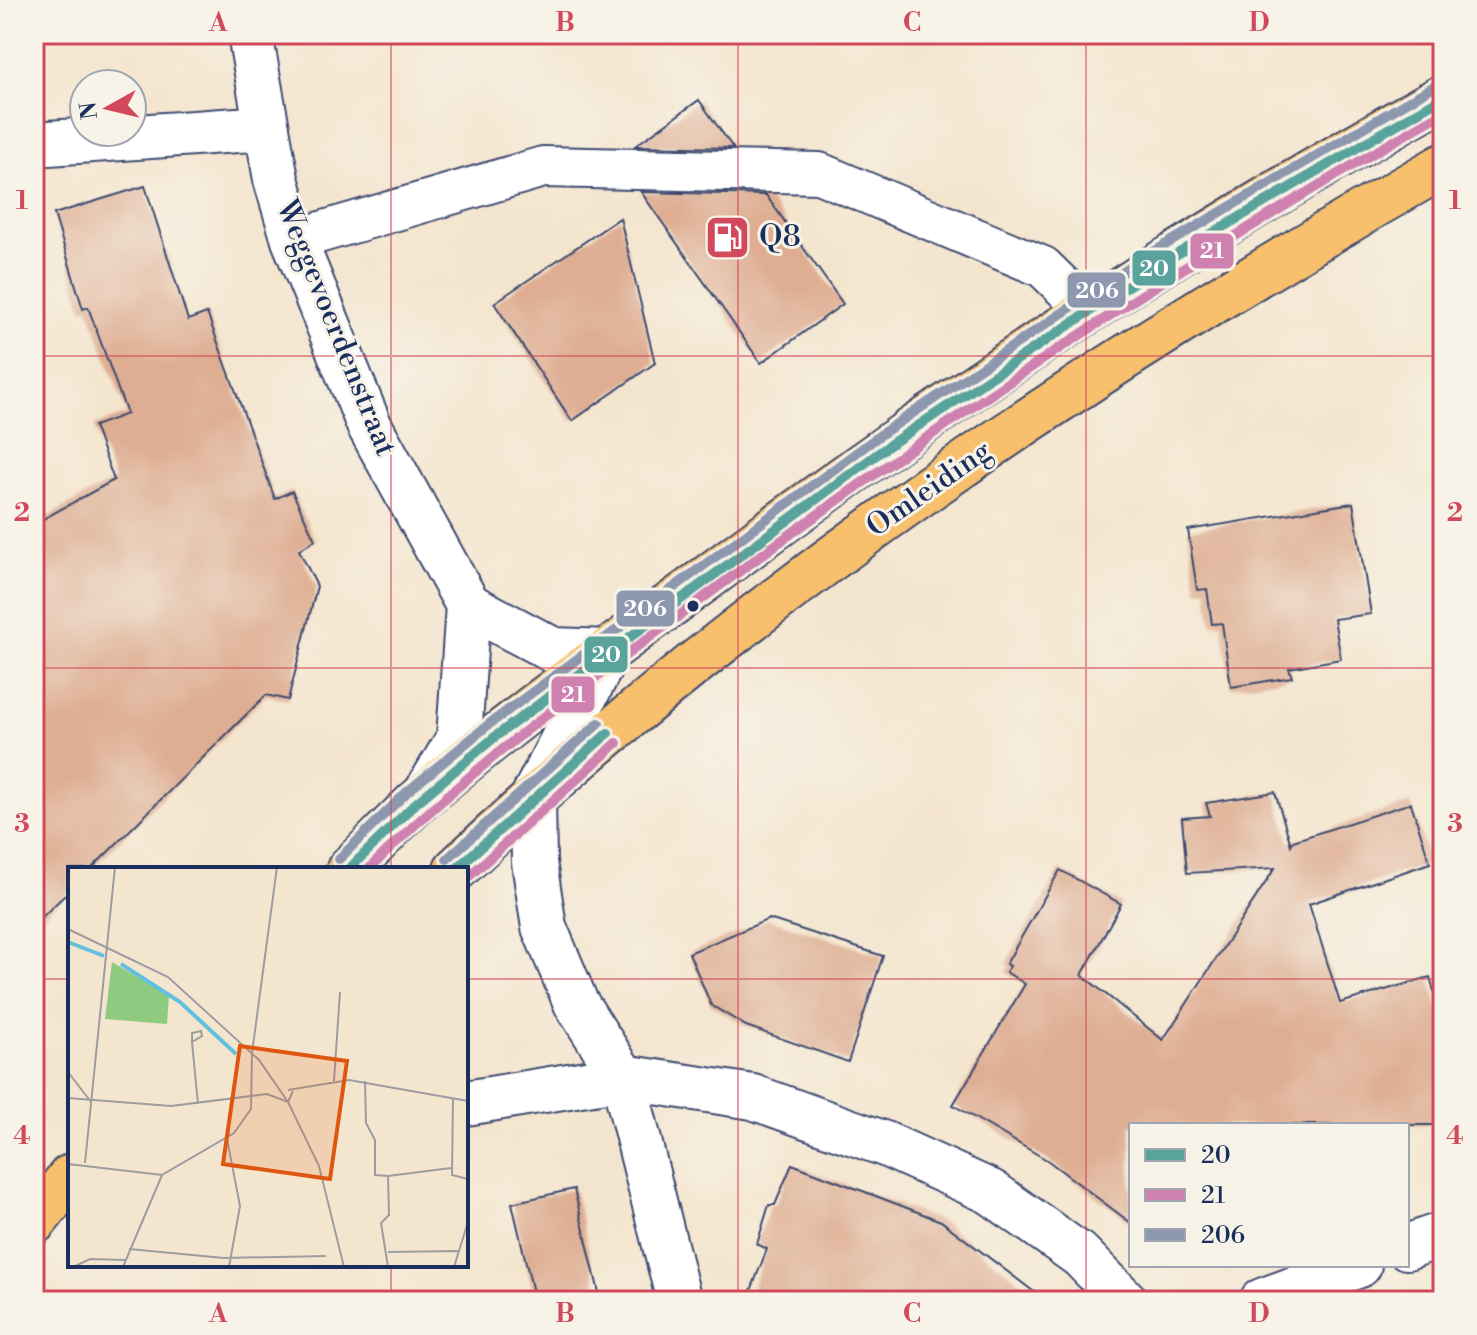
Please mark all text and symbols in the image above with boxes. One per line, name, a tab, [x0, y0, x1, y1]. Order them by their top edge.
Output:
text: A	[208, 7, 228, 39]
text: B	[555, 7, 575, 39]
text: C	[903, 7, 921, 39]
text: D	[1249, 7, 1269, 39]
north arrow	[68, 68, 148, 148]
text: N	[75, 99, 104, 121]
text: 1	[16, 185, 29, 217]
text: 1	[1449, 185, 1462, 217]
street label: Weggevoerdenstraat	[267, 193, 405, 462]
fuel station icon: Q8	[704, 213, 752, 261]
place label: Q8	[759, 218, 801, 256]
line badge: 21	[1189, 232, 1235, 270]
text: 21	[1200, 238, 1225, 265]
line badge: 20	[1131, 249, 1177, 287]
text: 20	[1139, 256, 1169, 283]
line badge: 206	[1066, 271, 1127, 309]
text: 206	[1075, 278, 1119, 305]
street label: Omleiding	[859, 432, 999, 546]
text: 2	[14, 497, 30, 529]
text: 2	[1447, 497, 1463, 529]
line badge: 206	[615, 589, 676, 628]
text: 206	[623, 596, 667, 623]
unlabelled marker	[685, 598, 701, 614]
line badge: 20	[583, 635, 629, 674]
text: 20	[591, 642, 621, 669]
line badge: 21	[550, 675, 596, 714]
text: 21	[561, 682, 586, 709]
text: 3	[14, 808, 30, 840]
text: 3	[1447, 808, 1463, 840]
inset map	[68, 867, 468, 1267]
text: 4	[13, 1120, 31, 1152]
text: 4	[1446, 1120, 1464, 1152]
legend	[1129, 1123, 1409, 1267]
text: 20	[1201, 1141, 1231, 1171]
text: 21	[1201, 1181, 1226, 1211]
text: 206	[1201, 1221, 1245, 1251]
text: A	[208, 1298, 228, 1330]
text: B	[555, 1298, 575, 1330]
text: C	[903, 1298, 921, 1330]
text: D	[1249, 1298, 1269, 1330]

